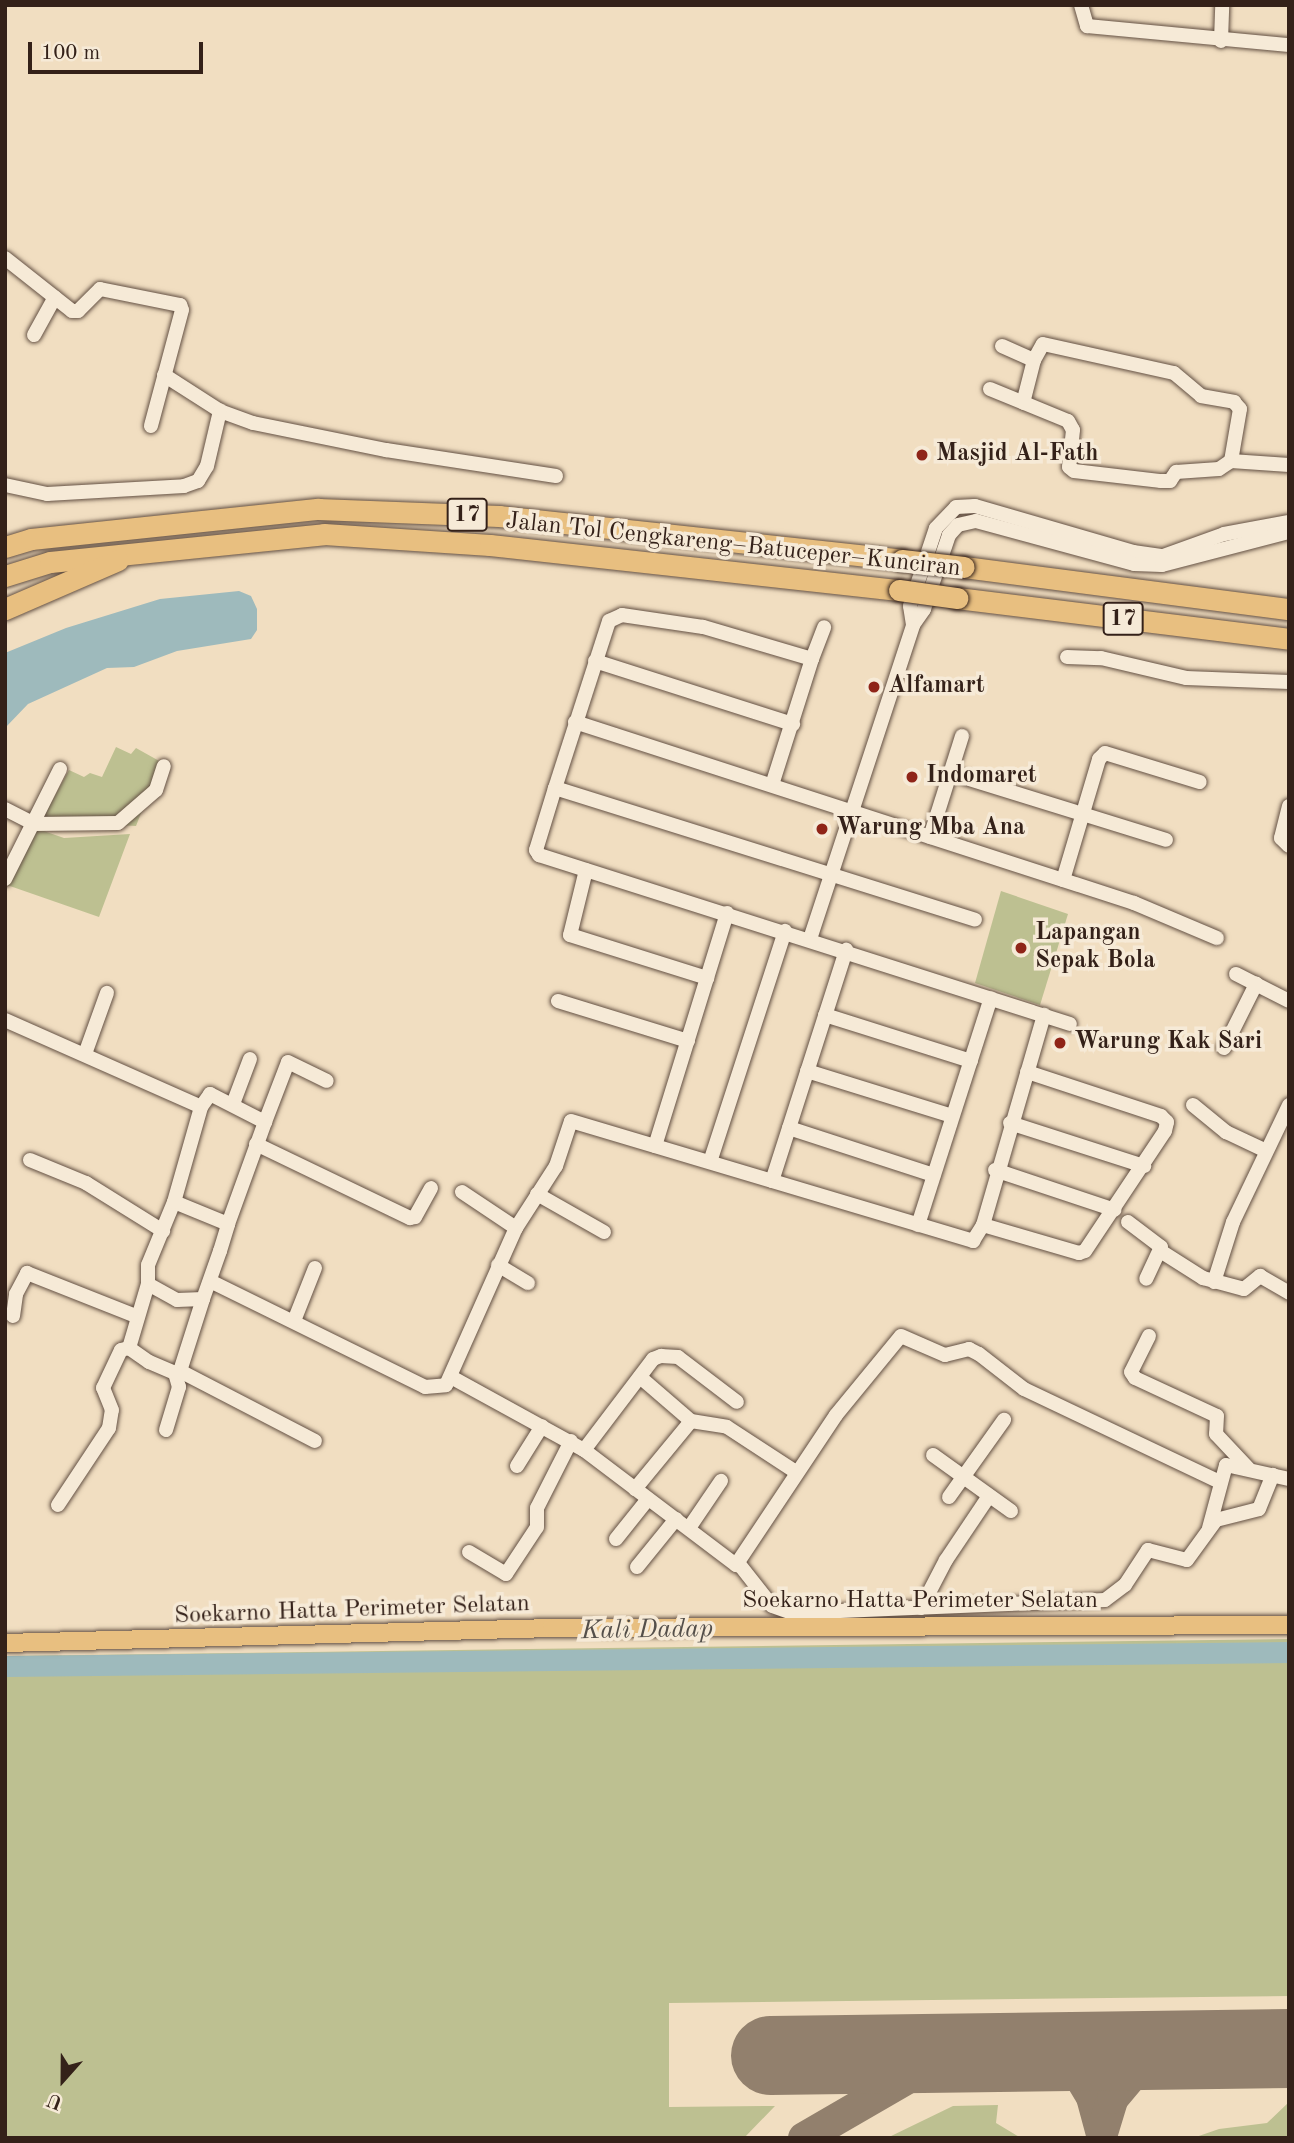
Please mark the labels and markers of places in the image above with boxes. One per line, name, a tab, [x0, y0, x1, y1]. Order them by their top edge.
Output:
place label: Masjid Al-Fath	[936, 441, 1098, 469]
marker: Masjid Al-Fath	[914, 447, 930, 463]
place label: Alfamart	[888, 673, 985, 701]
marker: Alfamart	[866, 679, 882, 695]
place label: Indomaret	[926, 763, 1037, 791]
marker: Indomaret	[904, 769, 920, 785]
place label: Warung Mba Ana	[836, 815, 1025, 843]
marker: Warung Mba Ana	[814, 821, 830, 837]
place label: Lapangan Sepak Bola	[1035, 920, 1155, 976]
marker: Lapangan Sepak Bola	[1013, 940, 1029, 956]
place label: Warung Kak Sari	[1074, 1029, 1262, 1057]
marker: Warung Kak Sari	[1052, 1035, 1068, 1051]

